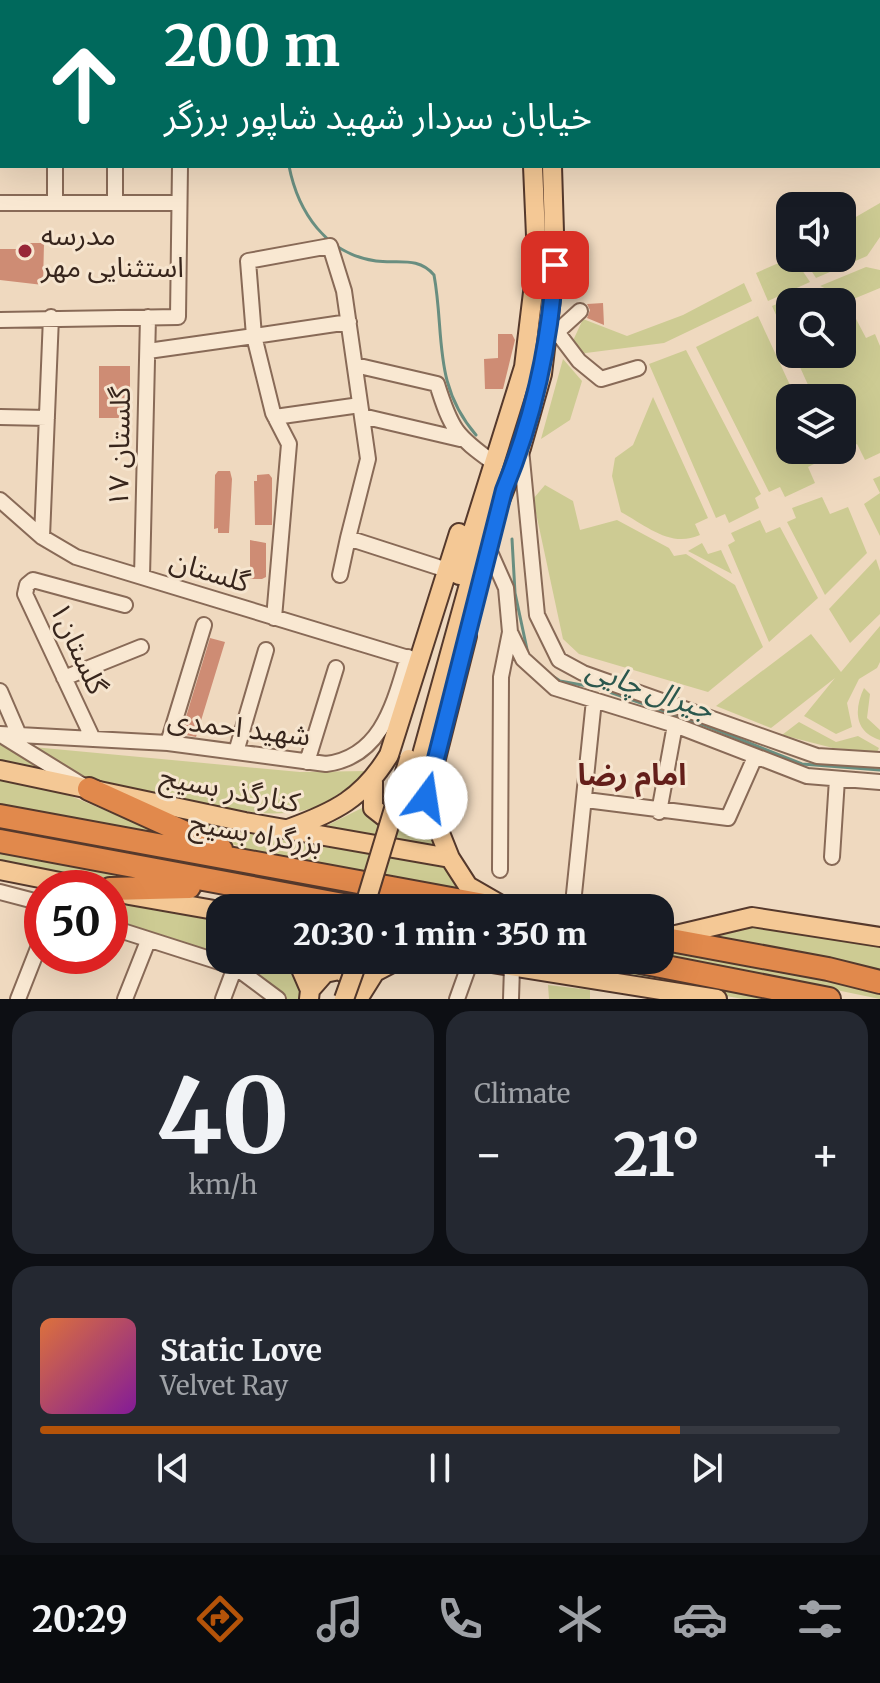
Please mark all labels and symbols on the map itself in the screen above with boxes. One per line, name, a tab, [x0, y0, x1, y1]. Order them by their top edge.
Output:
place label: مدرسه استثنایی مهر	[40, 217, 184, 285]
pin	[521, 231, 589, 299]
marker: مدرسه استثنایی مهر	[16, 242, 34, 260]
street label: گلستان ۱۷	[100, 386, 138, 507]
street label: گلستان	[166, 542, 255, 600]
street label: گلستان۱	[42, 596, 116, 700]
water label: جیرال چایی	[581, 649, 719, 729]
street label: شهید احمدی	[166, 700, 312, 754]
district label: امام رضا	[578, 755, 686, 798]
position arrow	[384, 756, 468, 840]
street label: کنارگذر بسیج	[156, 758, 303, 823]
street label: بزرگراه بسیج	[186, 804, 325, 865]
speed limit sign: 50	[24, 870, 128, 974]

